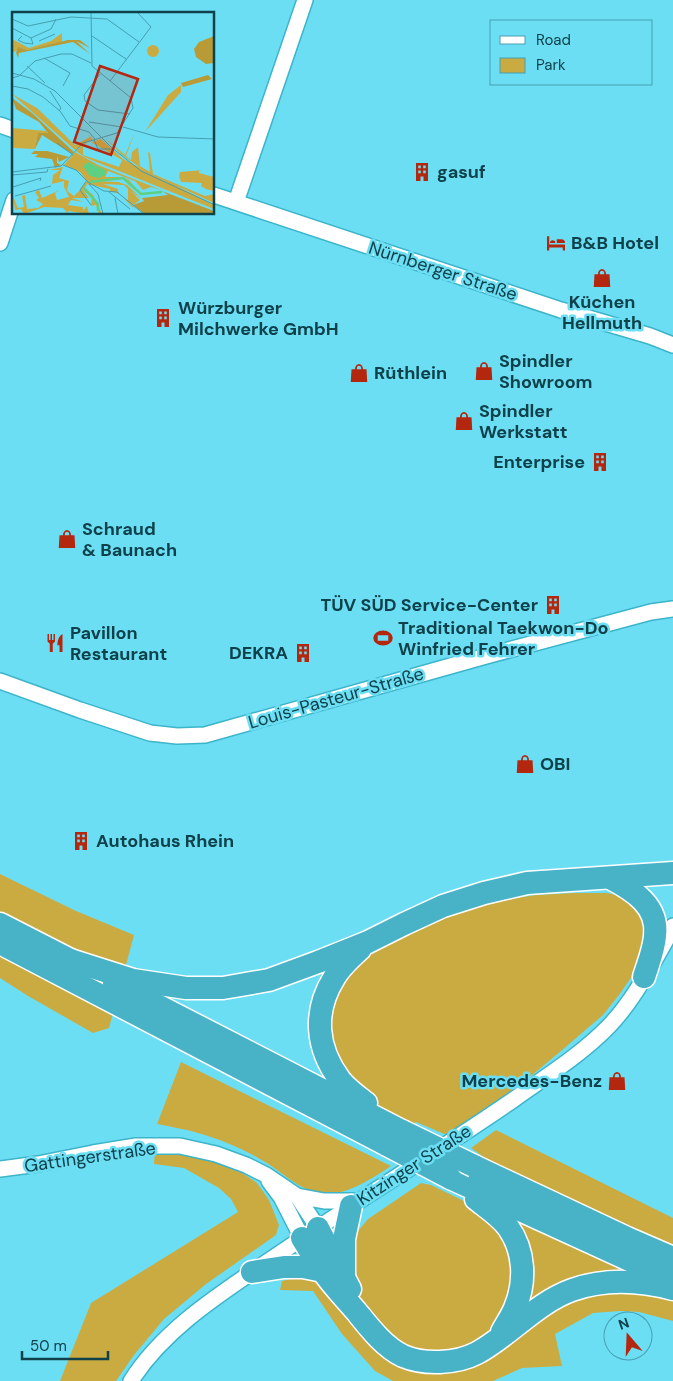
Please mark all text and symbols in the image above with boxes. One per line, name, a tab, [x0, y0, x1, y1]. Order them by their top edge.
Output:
inset map	[12, 12, 215, 215]
legend	[490, 20, 653, 85]
text: Road	[536, 30, 571, 50]
text: Park	[536, 55, 566, 75]
place label: gasuf	[437, 160, 486, 184]
building icon: gasuf	[411, 161, 433, 183]
place label: B&B Hotel	[571, 231, 659, 255]
hotel icon: B&B Hotel	[545, 232, 567, 254]
street label: Nürnberger Straße	[366, 236, 520, 306]
shop icon: Küchen Hellmuth	[591, 267, 613, 289]
place label: Küchen Hellmuth	[562, 290, 642, 335]
place label: Würzburger Milchwerke GmbH	[178, 296, 339, 341]
building icon: Würzburger Milchwerke GmbH	[152, 307, 174, 329]
place label: Spindler Showroom	[499, 349, 593, 394]
shop icon: Spindler Showroom	[473, 360, 495, 382]
place label: Rüthlein	[374, 361, 447, 385]
shop icon: Rüthlein	[348, 362, 370, 384]
place label: Spindler Werkstatt	[479, 399, 568, 444]
shop icon: Spindler Werkstatt	[453, 410, 475, 432]
place label: Enterprise	[493, 450, 585, 474]
building icon: Enterprise	[589, 451, 611, 473]
place label: Schraud & Baunach	[82, 517, 177, 562]
shop icon: Schraud & Baunach	[56, 528, 78, 550]
place label: TÜV SÜD Service-Center	[321, 593, 538, 617]
building icon: TÜV SÜD Service-Center	[542, 594, 564, 616]
place label: Traditional Taekwon-Do Winfried Fehrer	[398, 616, 609, 661]
place label: Pavillon Restaurant	[70, 621, 167, 666]
sports icon: Traditional Taekwon-Do Winfried Fehrer	[372, 627, 394, 649]
restaurant icon: Pavillon Restaurant	[44, 632, 66, 654]
place label: DEKRA	[229, 641, 288, 665]
building icon: DEKRA	[292, 642, 314, 664]
street label: Louis-Pasteur-Straße	[246, 661, 426, 735]
place label: OBI	[540, 752, 571, 776]
shop icon: OBI	[514, 753, 536, 775]
place label: Autohaus Rhein	[96, 829, 234, 853]
building icon: Autohaus Rhein	[70, 830, 92, 852]
place label: Mercedes-Benz	[461, 1069, 602, 1093]
shop icon: Mercedes-Benz	[606, 1070, 628, 1092]
street label: Kitzinger Straße	[352, 1119, 476, 1211]
street label: Gattingerstraße	[23, 1136, 157, 1178]
north arrow	[603, 1311, 653, 1361]
text: N	[616, 1314, 632, 1334]
scale bar	[22, 1328, 109, 1360]
text: 50 m	[30, 1336, 67, 1356]

